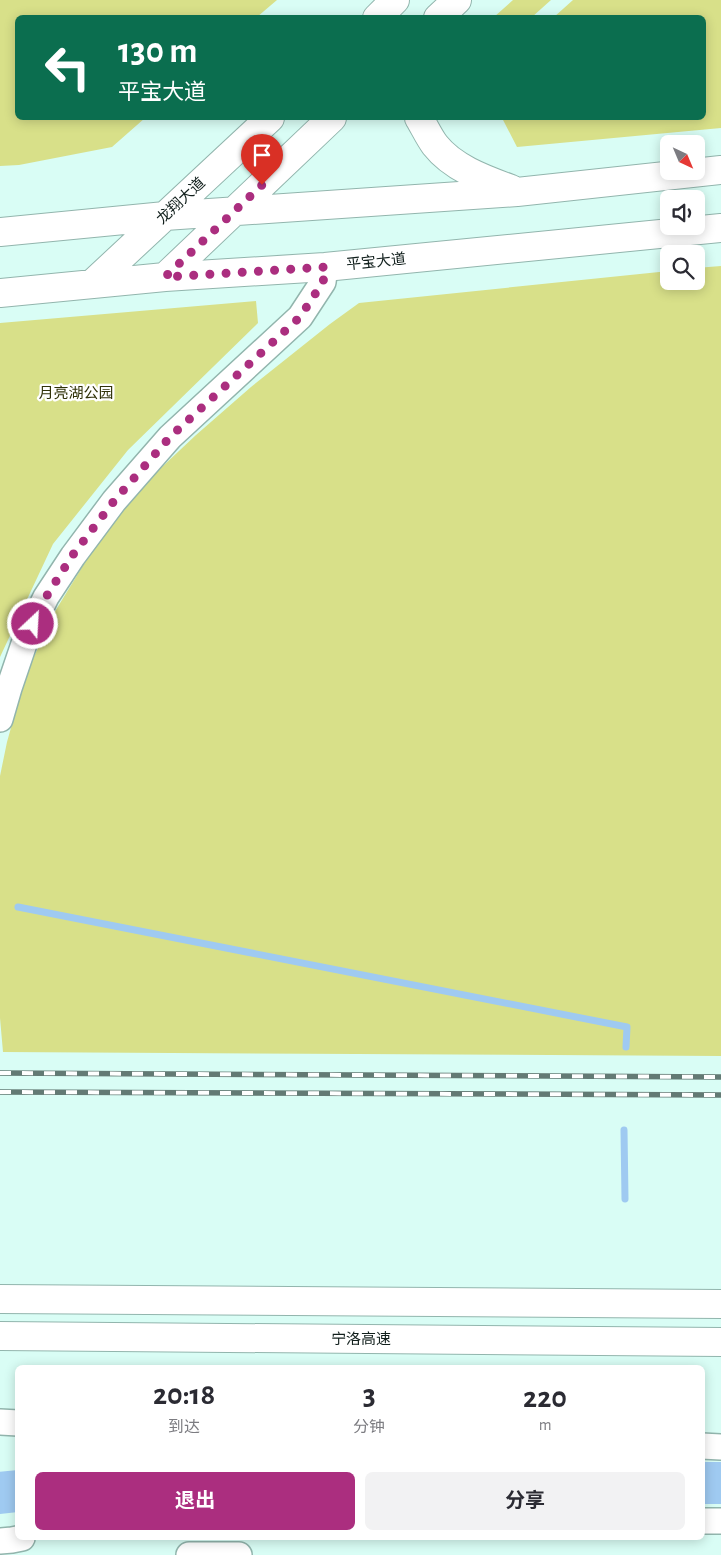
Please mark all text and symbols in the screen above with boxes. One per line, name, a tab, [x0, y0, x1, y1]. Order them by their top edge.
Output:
text: 130 m	[118, 34, 197, 69]
icon: left	[35, 35, 100, 100]
text: 平宝大道	[118, 81, 206, 103]
pin	[241, 134, 283, 185]
north arrow	[660, 135, 705, 180]
map controls	[660, 135, 705, 290]
icon: arrive	[248, 141, 276, 169]
street label: 龙翔大道	[153, 174, 208, 227]
button: sound	[660, 190, 705, 235]
button: search	[660, 245, 705, 290]
street label: 平宝大道	[345, 250, 407, 273]
park label: 月亮湖公园	[38, 385, 114, 401]
position arrow	[6, 597, 58, 649]
street label: 宁洛高速	[331, 1331, 391, 1347]
text: 20:18	[153, 1380, 215, 1410]
text: 3	[363, 1380, 376, 1410]
text: 220	[523, 1383, 567, 1413]
text: m	[539, 1417, 551, 1433]
text: 到达	[168, 1419, 200, 1435]
text: 分钟	[353, 1419, 385, 1435]
button: 退出	[35, 1472, 355, 1530]
button: 分享	[365, 1472, 685, 1530]

